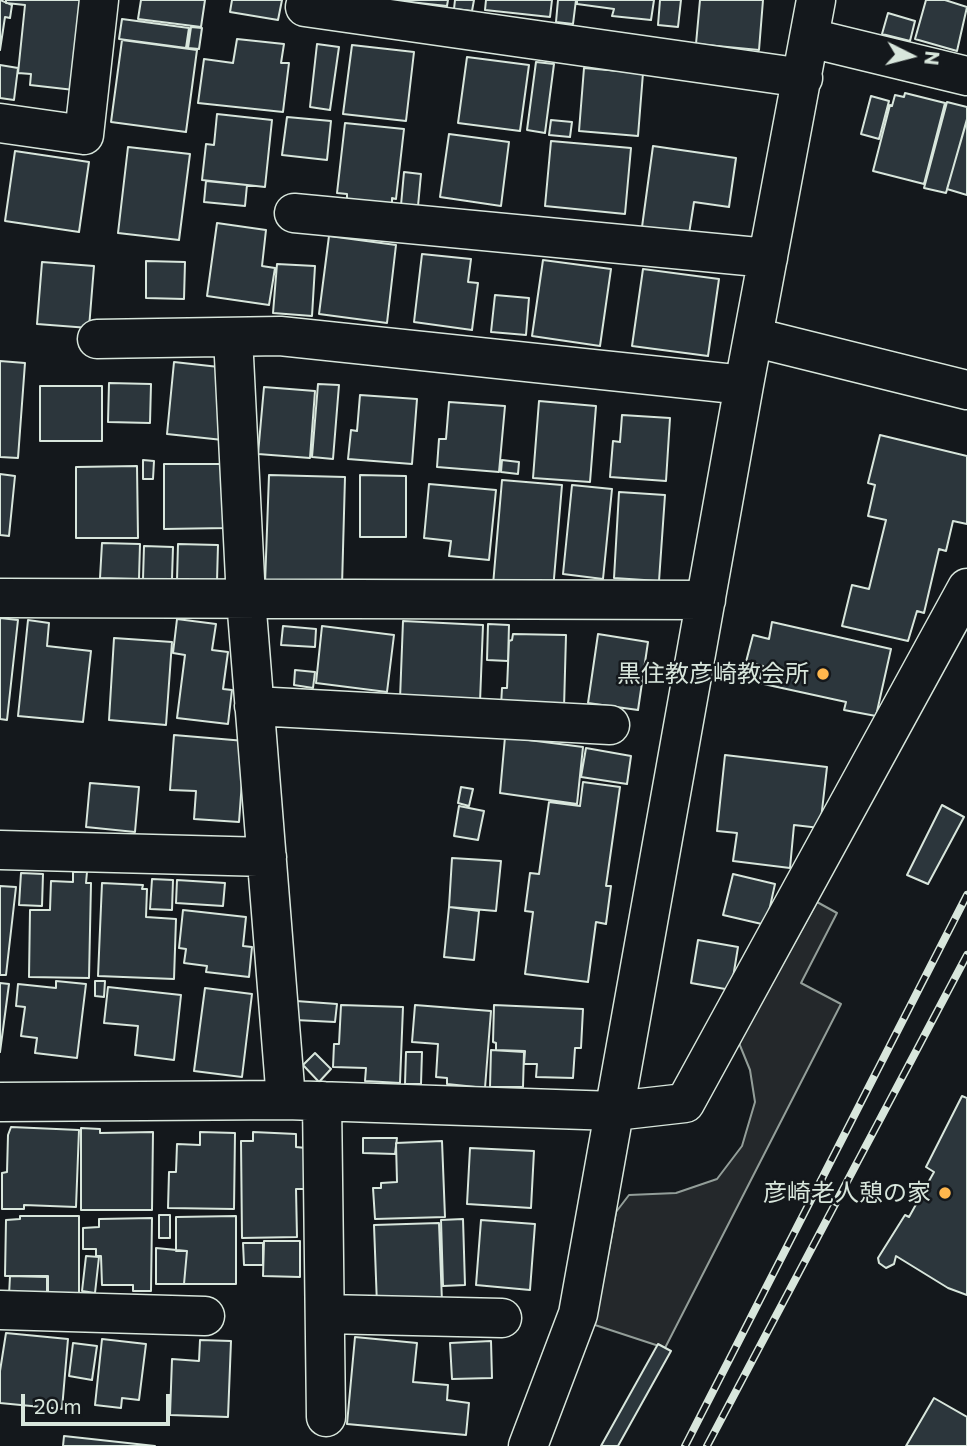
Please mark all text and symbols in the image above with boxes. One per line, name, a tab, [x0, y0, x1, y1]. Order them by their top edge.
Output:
north arrow	[876, 21, 946, 91]
text: N	[920, 50, 945, 67]
place label: 黒住教彦崎教会所	[617, 660, 809, 688]
marker: 黒住教彦崎教会所	[815, 666, 831, 682]
place label: 彦崎老人憩の家	[763, 1179, 931, 1207]
marker: 彦崎老人憩の家	[937, 1185, 953, 1201]
scale bar	[24, 1380, 173, 1424]
text: 20 m	[34, 1393, 82, 1418]

